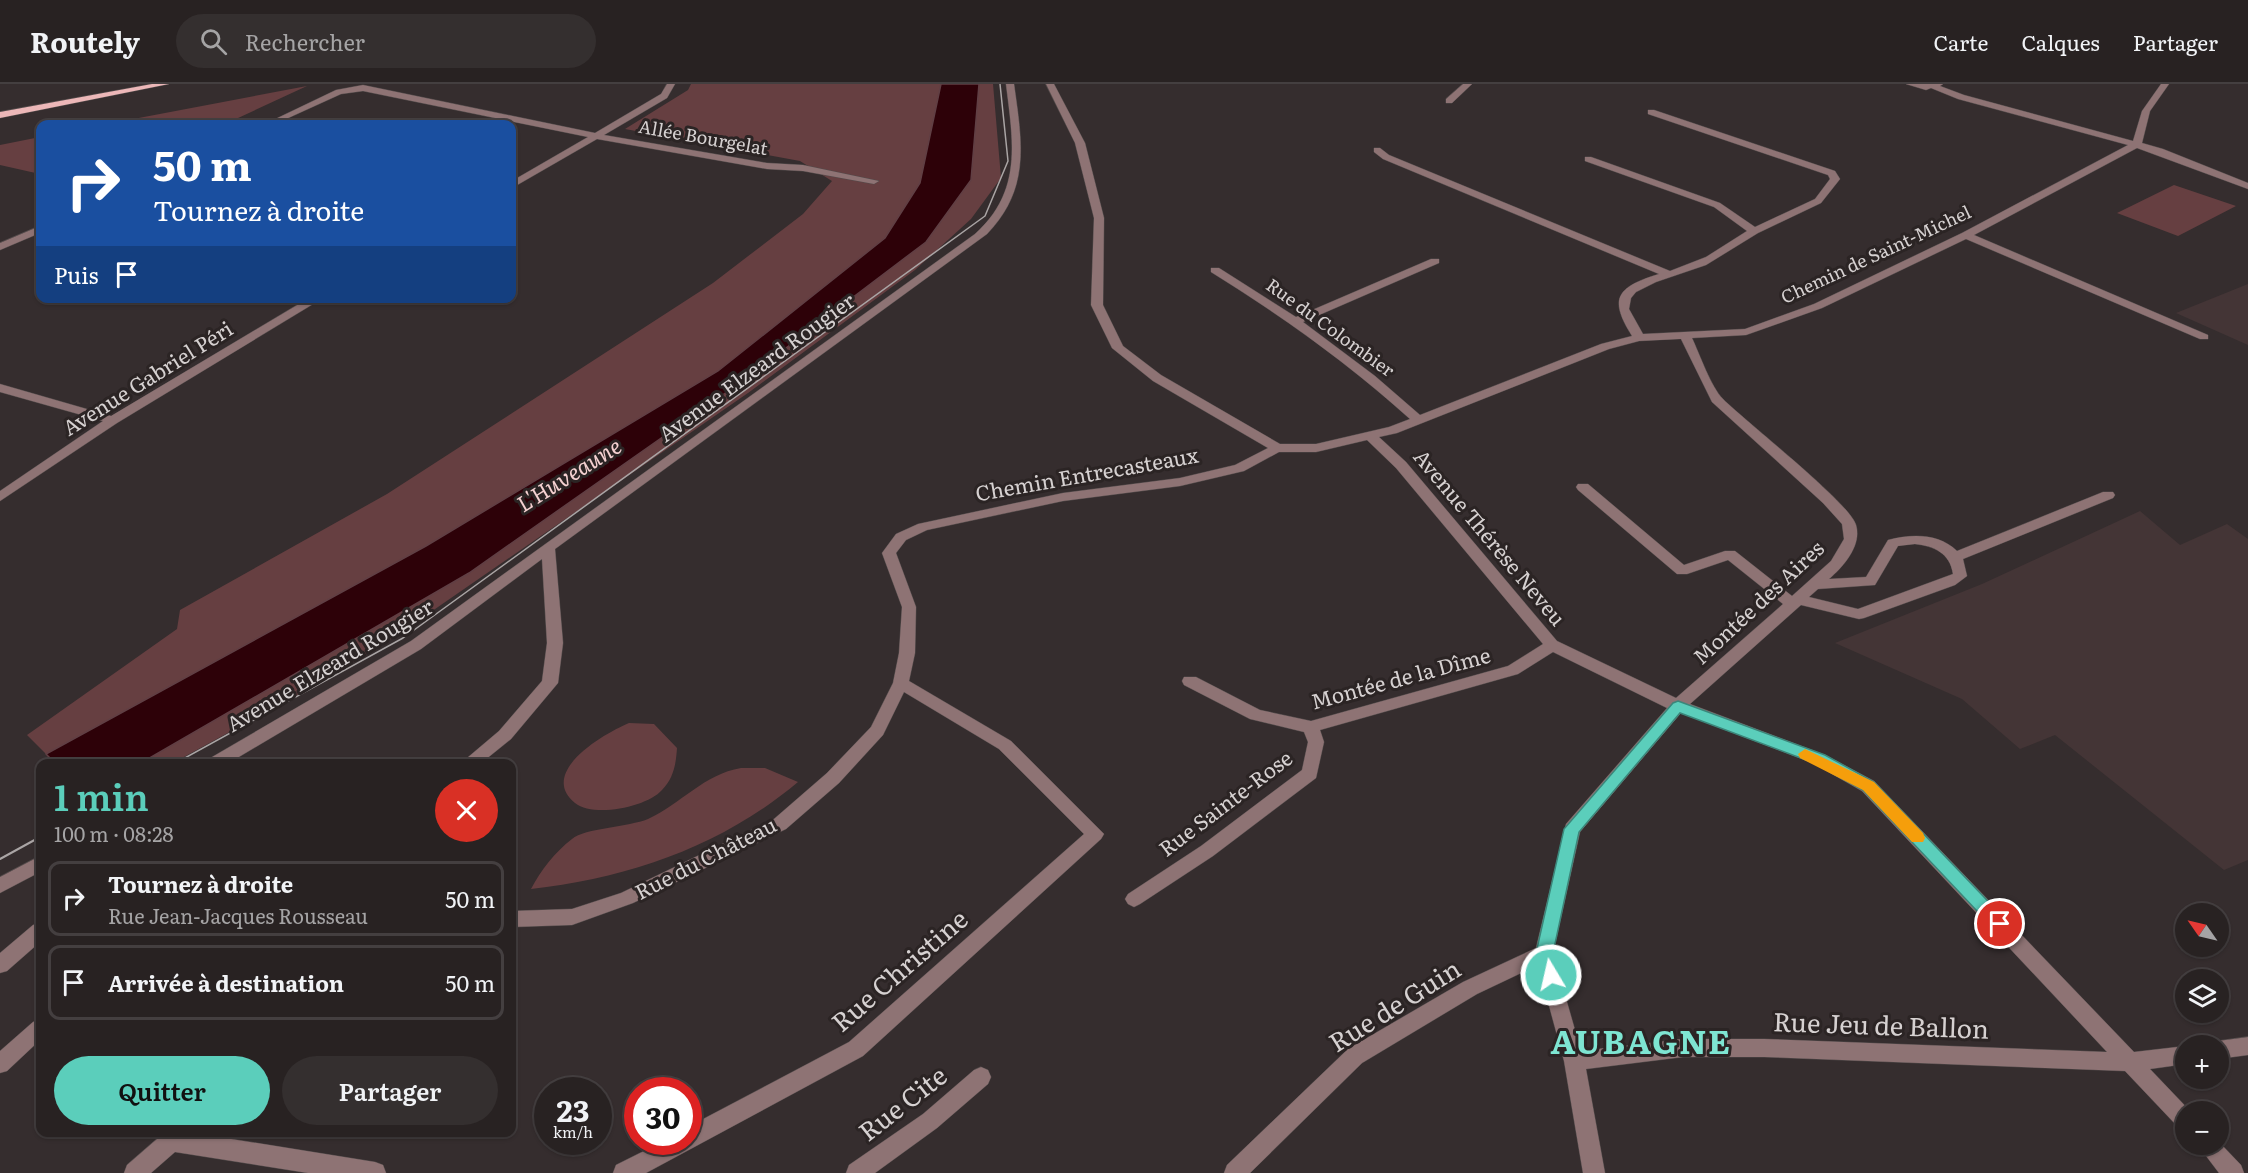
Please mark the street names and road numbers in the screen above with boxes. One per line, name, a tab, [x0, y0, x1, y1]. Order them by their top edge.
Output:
street label: Allée Bourgelat	[636, 112, 771, 161]
street label: Chemin de Saint-Michel	[1776, 198, 1975, 310]
street label: Rue du Colombier	[1261, 271, 1401, 383]
street label: Avenue Elzeard Rougier	[651, 284, 860, 448]
street label: Avenue Gabriel Péri	[55, 312, 238, 442]
street label: Chemin Entrecasteaux	[973, 438, 1201, 507]
street label: Avenue Thérèse Neveu	[1408, 441, 1574, 632]
street label: Montée des Aires	[1685, 532, 1830, 670]
street label: Avenue Elzeard Rougier	[219, 590, 438, 738]
street label: Montée de la Dîme	[1307, 638, 1494, 715]
street label: Rue Sainte-Rose	[1151, 741, 1298, 863]
street label: Rue du Château	[629, 808, 781, 906]
street label: Rue Christine	[821, 899, 975, 1040]
street label: Rue de Guin	[1320, 948, 1467, 1060]
street label: Rue Jeu de Ballon	[1772, 1000, 1990, 1047]
street label: Rue Cite	[849, 1055, 954, 1149]

